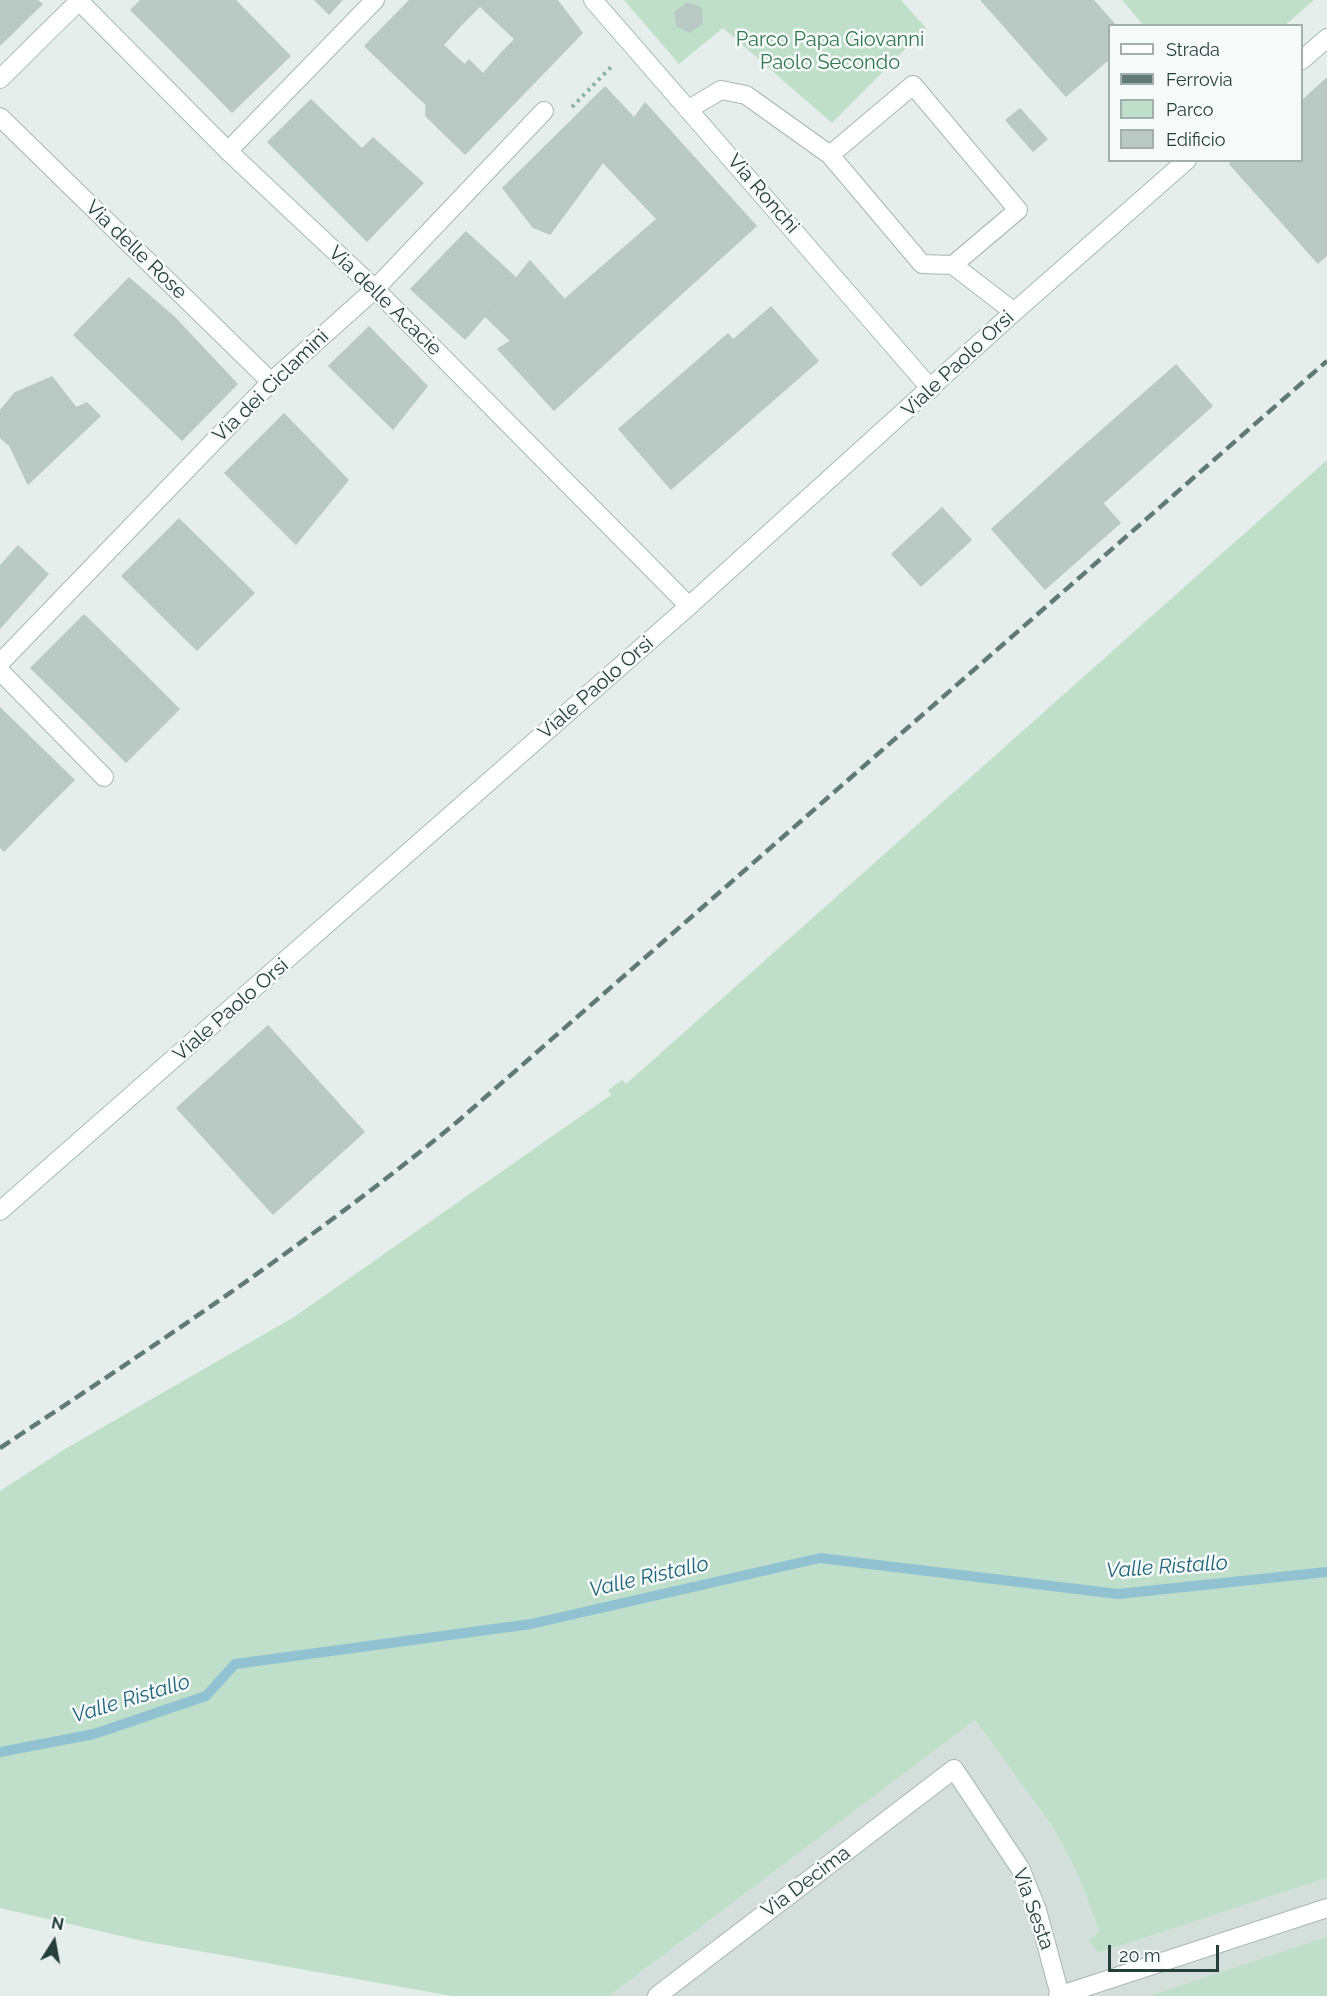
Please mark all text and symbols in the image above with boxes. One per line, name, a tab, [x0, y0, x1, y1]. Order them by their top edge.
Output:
legend	[1108, 24, 1303, 162]
park label: Parco Papa Giovanni Paolo Secondo	[736, 28, 924, 75]
text: Strada	[1166, 39, 1220, 60]
text: Ferrovia	[1166, 69, 1233, 90]
text: Parco	[1166, 99, 1213, 120]
text: Edificio	[1166, 129, 1225, 150]
street label: Via Ronchi	[722, 149, 804, 239]
street label: Via delle Rose	[80, 196, 192, 304]
street label: Via delle Acacie	[323, 241, 447, 361]
street label: Viale Paolo Orsi	[897, 306, 1019, 422]
street label: Via dei Ciclamini	[208, 325, 334, 447]
street label: Viale Paolo Orsi	[534, 631, 658, 745]
street label: Viale Paolo Orsi	[169, 953, 293, 1067]
water label: Valle Ristallo	[1105, 1550, 1229, 1584]
water label: Valle Ristallo	[587, 1551, 711, 1603]
water label: Valle Ristallo	[69, 1669, 193, 1729]
street label: Via Decima	[757, 1841, 855, 1923]
street label: Via Sesta	[1007, 1865, 1059, 1953]
north arrow	[24, 1912, 84, 1972]
text: N	[50, 1913, 65, 1934]
scale bar	[1111, 1933, 1222, 1971]
text: 20 m	[1119, 1945, 1161, 1966]

